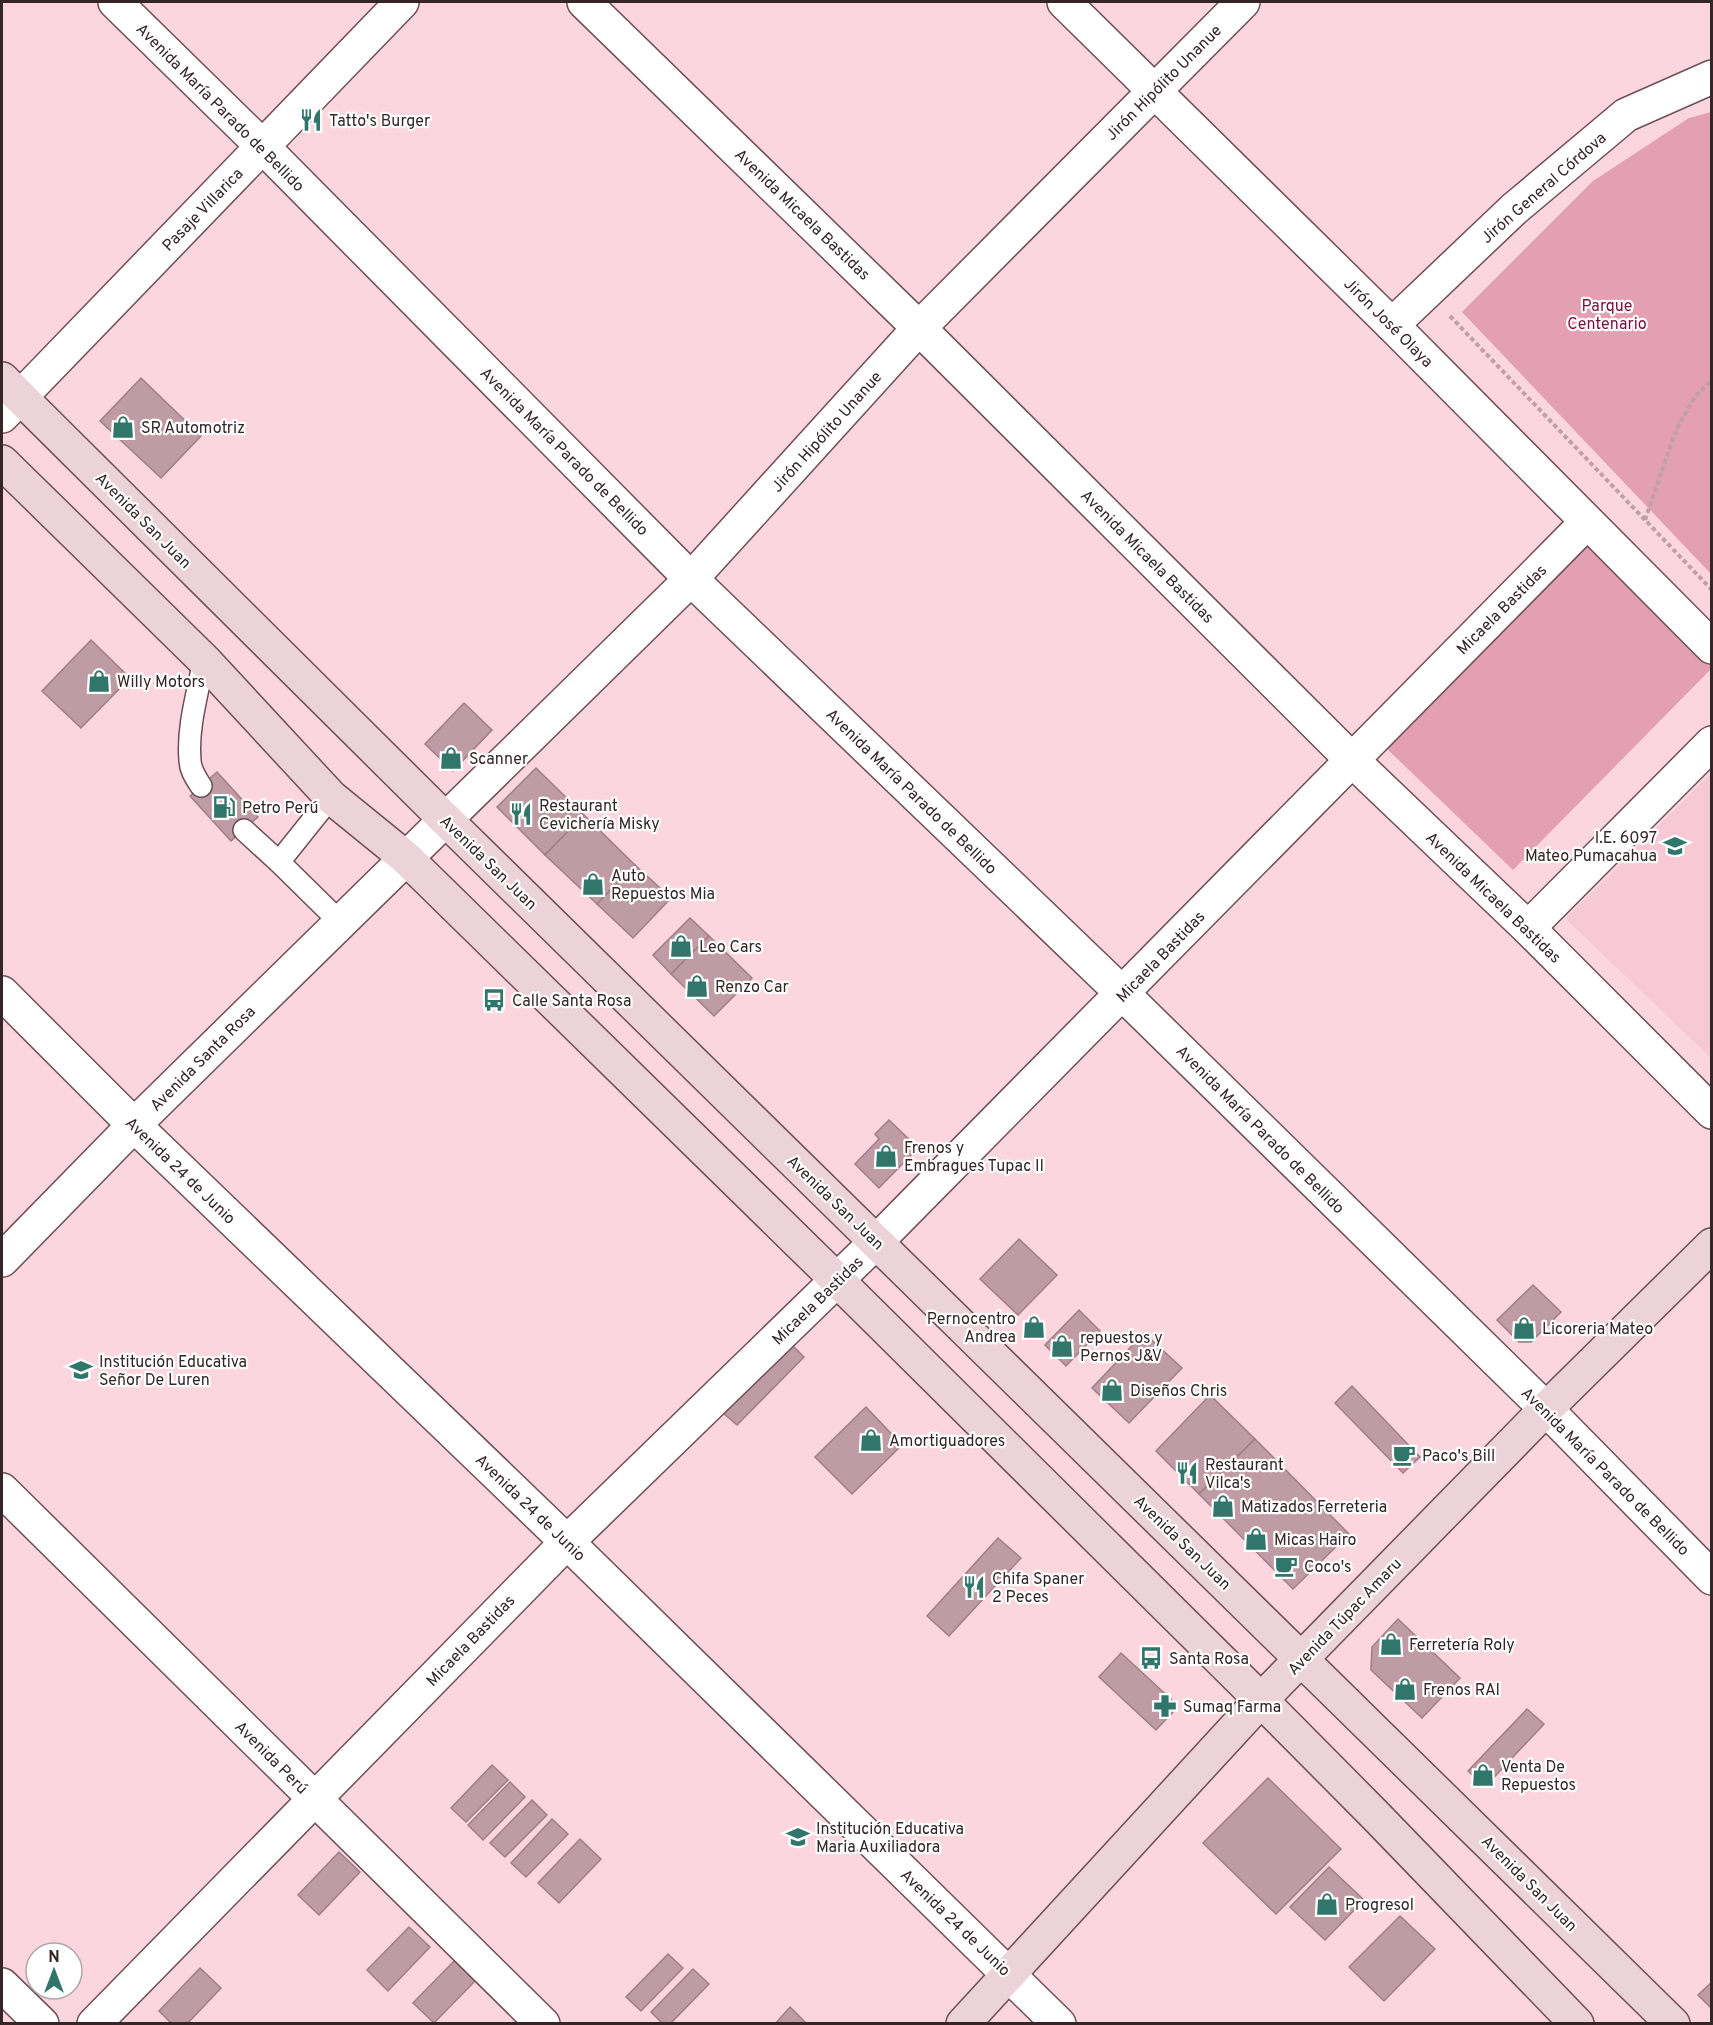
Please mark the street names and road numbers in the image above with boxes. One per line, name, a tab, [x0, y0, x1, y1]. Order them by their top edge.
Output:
street label: Avenida María Parado de Bellido	[131, 20, 308, 197]
street label: Jirón Hipólito Unanue	[1102, 21, 1227, 146]
street label: Jirón General Córdova	[1477, 129, 1611, 248]
street label: Avenida Micaela Bastidas	[730, 145, 874, 285]
street label: Pasaje Villarica	[159, 165, 248, 256]
street label: Jirón José Olaya	[1339, 274, 1437, 372]
street label: Avenida María Parado de Bellido	[475, 364, 652, 541]
street label: Jirón Hipólito Unanue	[768, 368, 887, 497]
street label: Avenida San Juan	[90, 469, 195, 574]
street label: Avenida Micaela Bastidas	[1076, 486, 1218, 628]
street label: Micaela Bastidas	[1453, 561, 1552, 660]
street label: Avenida María Parado de Bellido	[821, 705, 1000, 880]
street label: Avenida San Juan	[435, 812, 540, 915]
street label: Avenida Micaela Bastidas	[1421, 828, 1565, 968]
street label: Micaela Bastidas	[1113, 907, 1210, 1007]
street label: Avenida Santa Rosa	[146, 1002, 260, 1116]
street label: Avenida María Parado de Bellido	[1171, 1042, 1348, 1219]
street label: Avenida 24 de Junio	[120, 1114, 239, 1229]
street label: Avenida San Juan	[782, 1152, 887, 1255]
street label: Micaela Bastidas	[768, 1253, 868, 1350]
street label: Avenida María Parado de Bellido	[1516, 1384, 1693, 1561]
street label: Avenida 24 de Junio	[470, 1451, 589, 1566]
street label: Avenida San Juan	[1129, 1492, 1234, 1595]
street label: Avenida Túpac Amaru	[1284, 1555, 1407, 1680]
street label: Micaela Bastidas	[423, 1591, 520, 1691]
street label: Avenida Perú	[230, 1718, 311, 1799]
street label: Avenida San Juan	[1476, 1832, 1581, 1937]
street label: Avenida 24 de Junio	[895, 1866, 1014, 1981]

